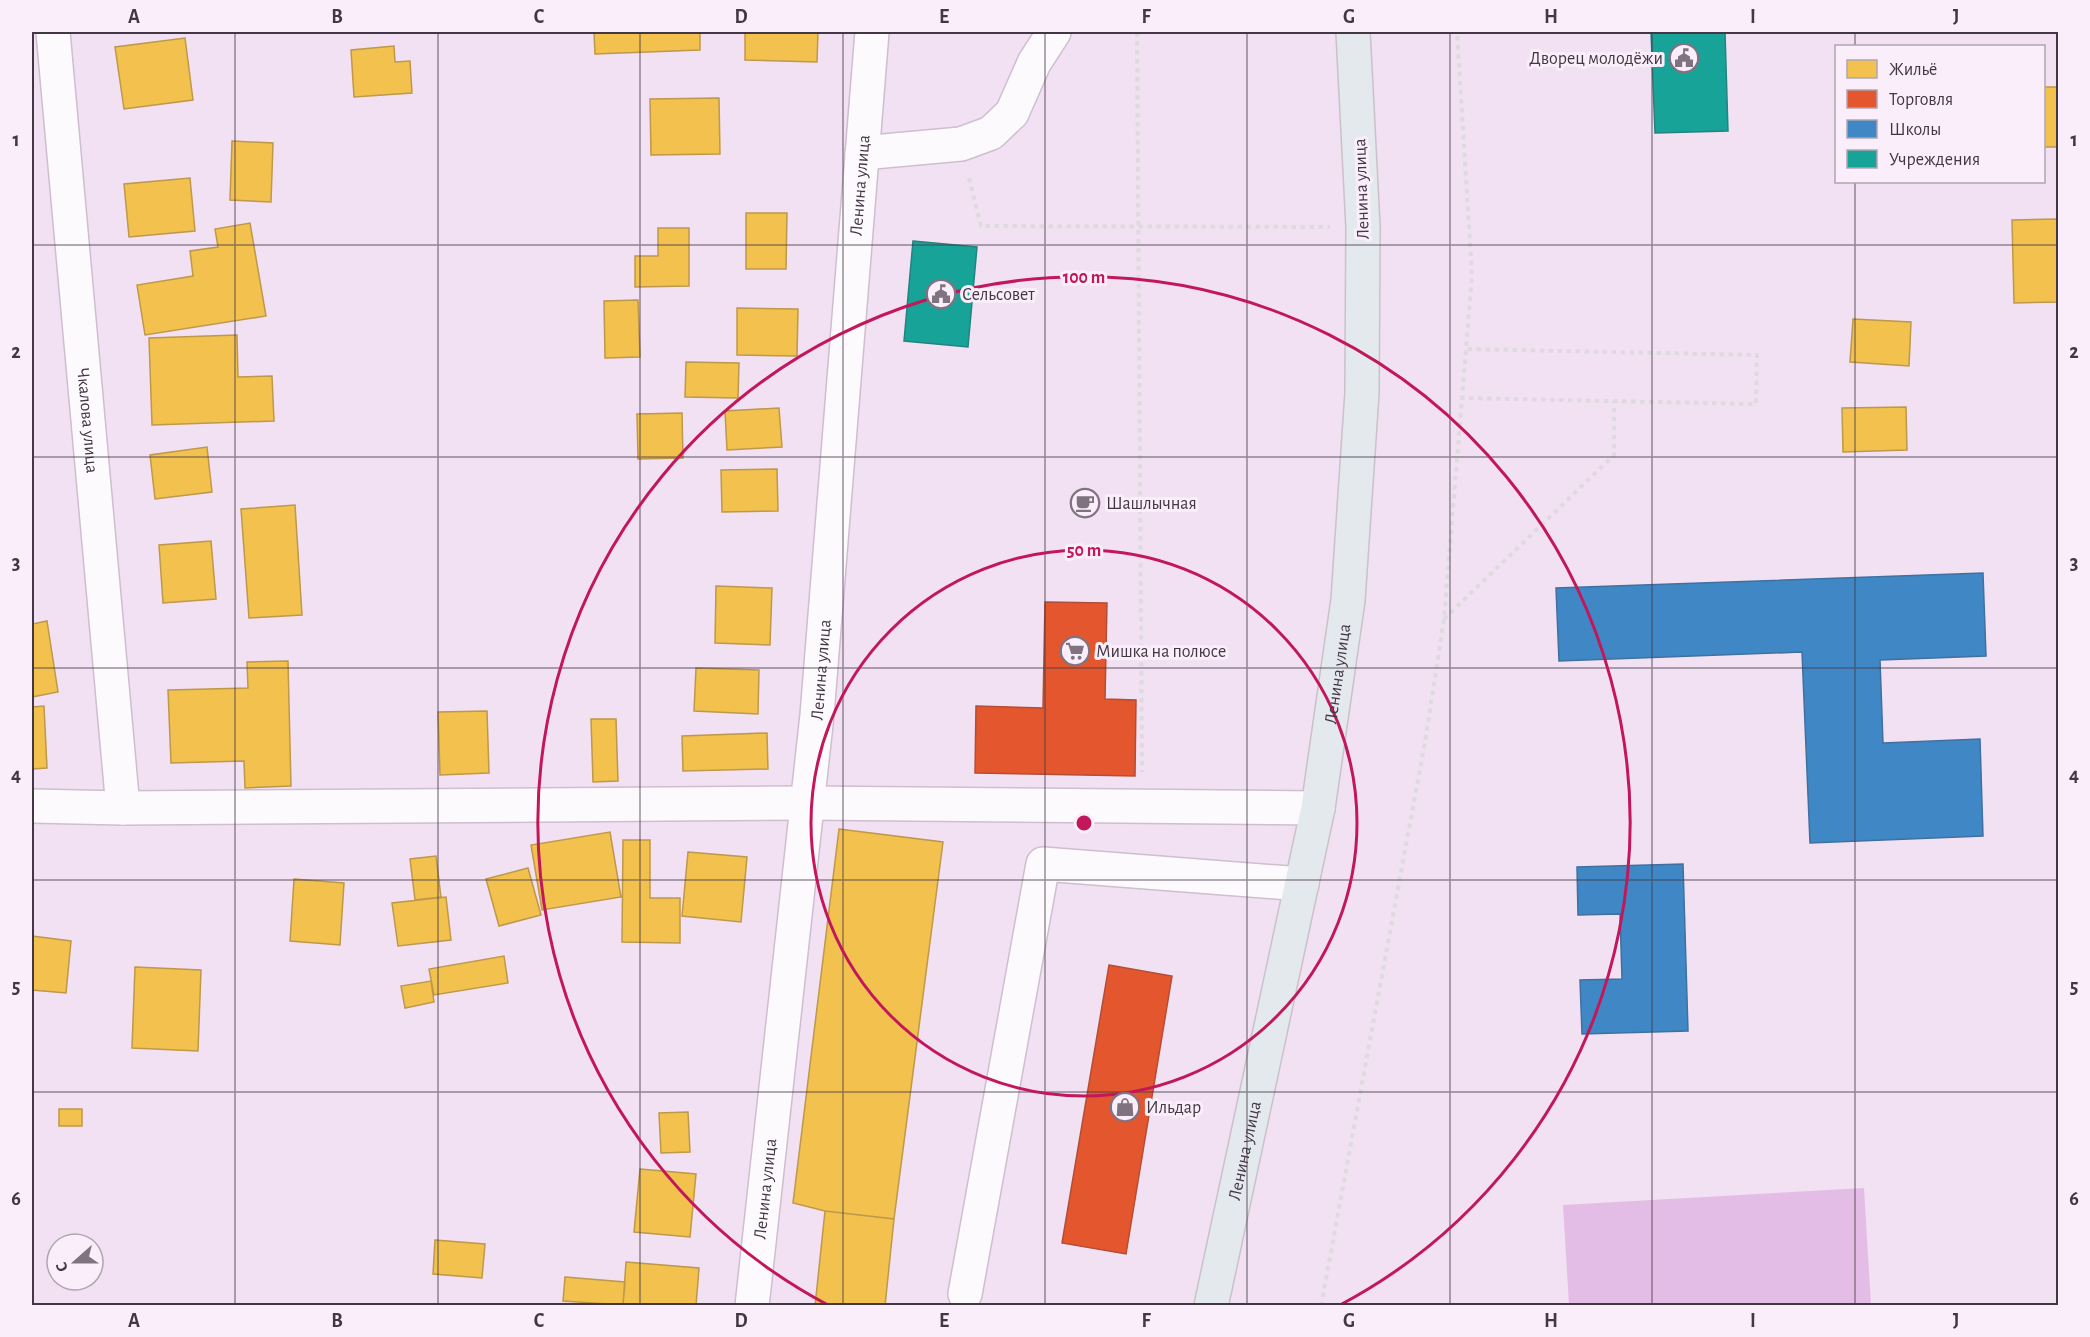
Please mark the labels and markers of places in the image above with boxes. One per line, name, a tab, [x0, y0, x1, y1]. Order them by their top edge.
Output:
public building icon: Дворец молодёжи	[1668, 42, 1700, 74]
place label: Дворец молодёжи	[1529, 50, 1663, 68]
public building icon: Сельсовет	[925, 278, 957, 310]
place label: Сельсовет	[962, 286, 1035, 304]
cafe icon: Шашлычная	[1069, 487, 1101, 519]
place label: Шашлычная	[1106, 495, 1197, 513]
supermarket icon: Мишка на полюсе	[1059, 635, 1091, 667]
place label: Мишка на полюсе	[1096, 643, 1226, 661]
centre of rings	[1074, 813, 1094, 833]
shop icon: Ильдар	[1109, 1091, 1141, 1123]
place label: Ильдар	[1146, 1099, 1201, 1117]

